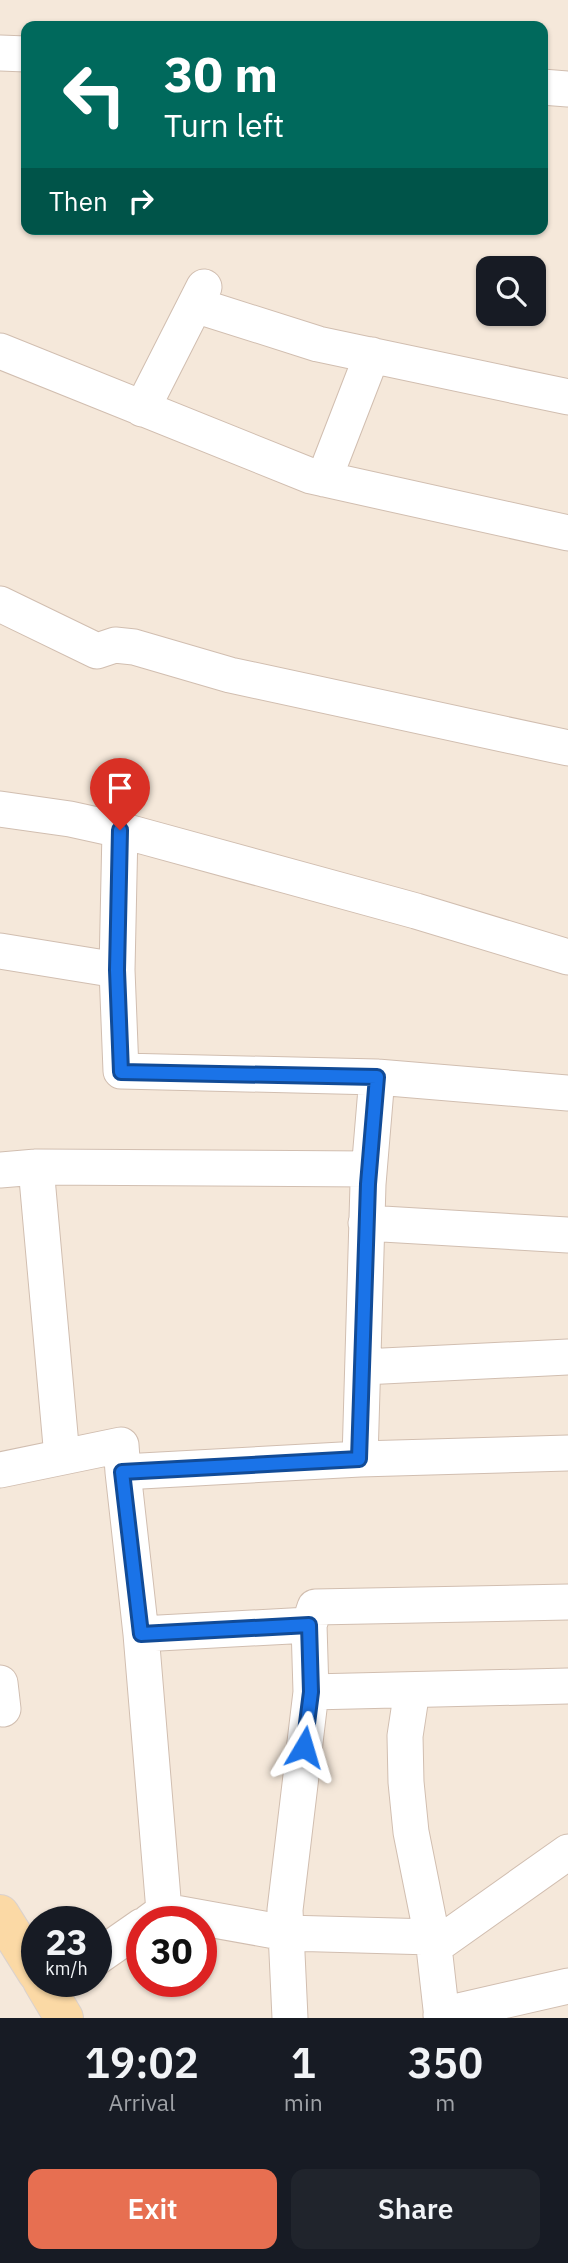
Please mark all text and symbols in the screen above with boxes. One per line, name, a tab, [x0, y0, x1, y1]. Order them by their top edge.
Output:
text: 30 m	[164, 42, 278, 105]
icon: left	[49, 49, 140, 140]
text: Turn left	[164, 104, 284, 146]
icon: right	[122, 182, 160, 220]
text: Then	[49, 184, 108, 218]
map controls	[476, 256, 546, 326]
button: search	[476, 256, 546, 326]
pin	[90, 758, 150, 830]
icon: arrive	[101, 769, 139, 807]
position arrow	[267, 1710, 341, 1784]
speed limit sign: 30	[126, 1906, 217, 1997]
text: 23	[45, 1919, 88, 1965]
text: km/h	[45, 1957, 88, 1980]
text: 19:02	[85, 2035, 199, 2090]
text: 1	[291, 2035, 316, 2090]
text: 350	[408, 2035, 483, 2090]
text: Arrival	[108, 2087, 175, 2117]
text: min	[284, 2087, 323, 2117]
text: m	[435, 2087, 455, 2117]
button: Exit	[28, 2169, 277, 2249]
button: Share	[291, 2169, 540, 2249]

